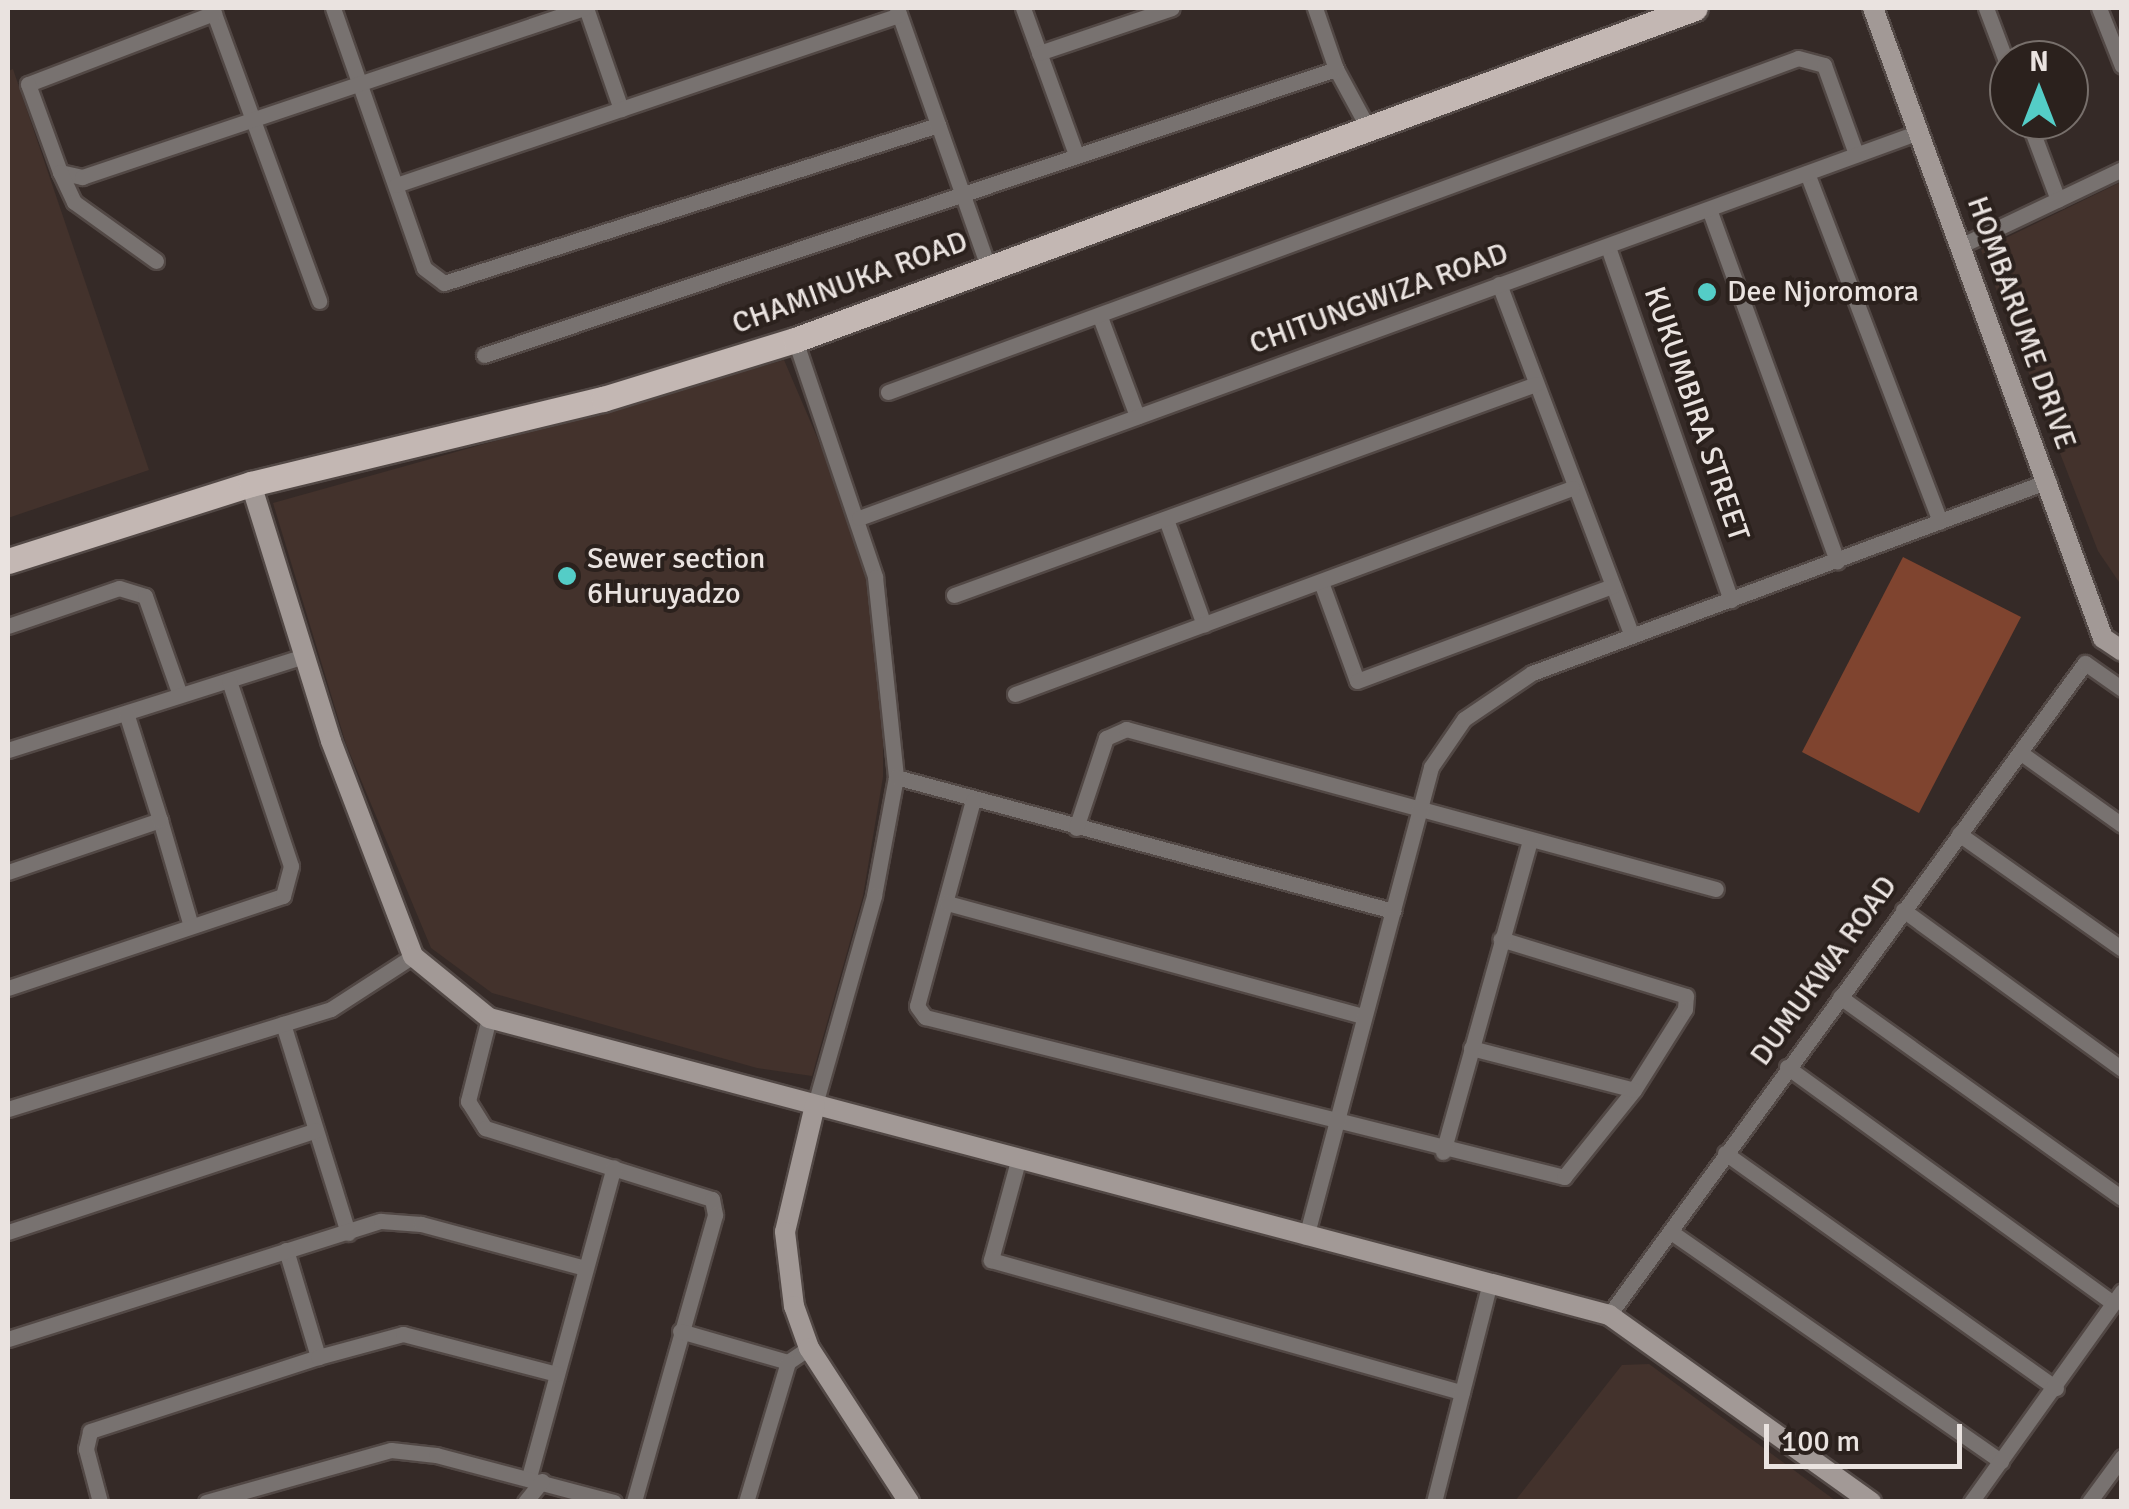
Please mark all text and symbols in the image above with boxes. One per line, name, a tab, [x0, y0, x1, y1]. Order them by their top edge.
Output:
north arrow	[1989, 40, 2089, 140]
text: N	[2029, 45, 2049, 79]
street label: HOMBARUME DRIVE	[1959, 192, 2083, 454]
street label: CHAMINUKA ROAD	[727, 224, 973, 342]
street label: CHITUNGWIZA ROAD	[1245, 235, 1513, 363]
place label: Dee Njoromora	[1727, 274, 1919, 310]
marker: Dee Njoromora	[1696, 281, 1718, 303]
street label: KUKUMBIRA STREET	[1636, 282, 1756, 546]
place label: Sewer section 6Huruyadzo	[587, 541, 765, 612]
marker: Sewer section 6Huruyadzo	[556, 565, 578, 587]
street label: DUMUKWA ROAD	[1743, 869, 1905, 1073]
scale bar	[1769, 1404, 1966, 1466]
text: 100 m	[1781, 1423, 1860, 1460]

